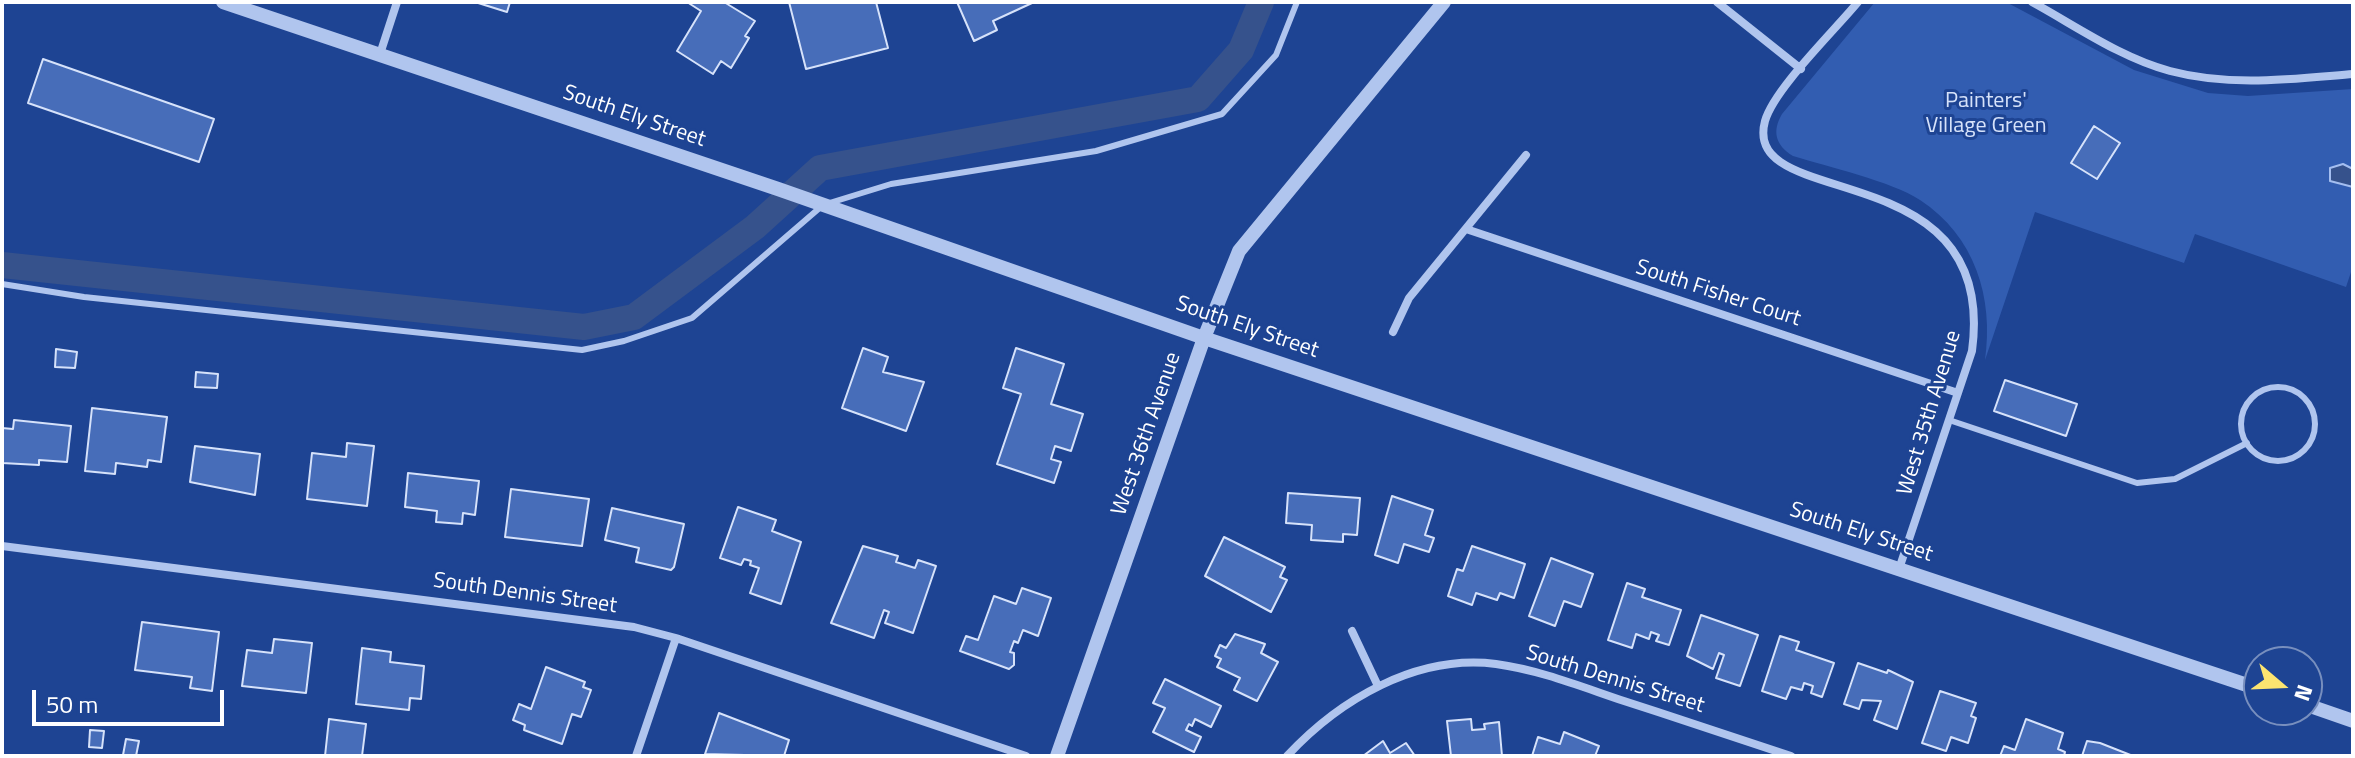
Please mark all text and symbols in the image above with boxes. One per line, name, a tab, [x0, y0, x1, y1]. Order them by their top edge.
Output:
street label: South Ely Street	[559, 80, 709, 154]
park label: Painters' Village Green	[1925, 89, 2047, 140]
street label: South Fisher Court	[1632, 255, 1804, 333]
street label: South Ely Street	[1172, 291, 1322, 365]
street label: West 35th Avenue	[1892, 327, 1968, 499]
street label: West 36th Avenue	[1107, 349, 1187, 519]
street label: South Ely Street	[1786, 497, 1936, 569]
street label: South Dennis Street	[431, 568, 619, 620]
street label: South Dennis Street	[1523, 640, 1707, 720]
north arrow	[2243, 646, 2323, 726]
scale bar	[36, 674, 228, 724]
text: N	[2285, 680, 2322, 706]
text: 50 m	[46, 686, 98, 722]

